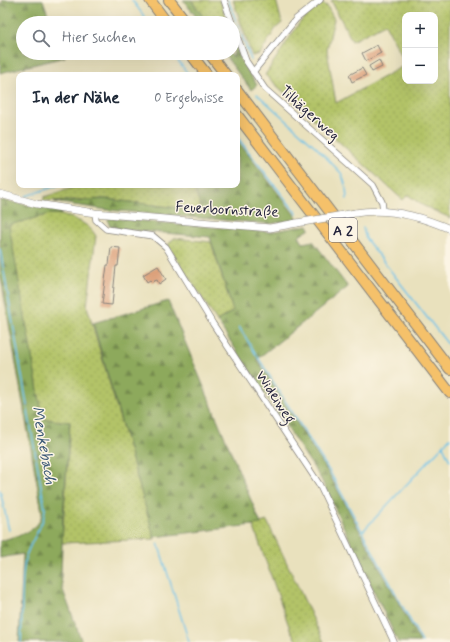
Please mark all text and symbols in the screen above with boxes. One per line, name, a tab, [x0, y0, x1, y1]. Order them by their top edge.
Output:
map controls	[402, 12, 438, 84]
button: +	[402, 12, 438, 48]
search box	[16, 16, 240, 60]
icon: search	[30, 27, 52, 49]
text: Hier suchen	[62, 28, 136, 48]
button: −	[402, 48, 438, 84]
street label: Tilhägerweg	[275, 82, 343, 146]
text: In der Nähe	[32, 87, 120, 109]
text: 0 Ergebnisse	[154, 90, 224, 107]
street label: Feuerbornstraße	[175, 197, 279, 223]
road number: A 2	[329, 218, 357, 242]
street label: Wideiweg	[250, 367, 300, 429]
water label: Menkebach	[26, 404, 61, 486]

